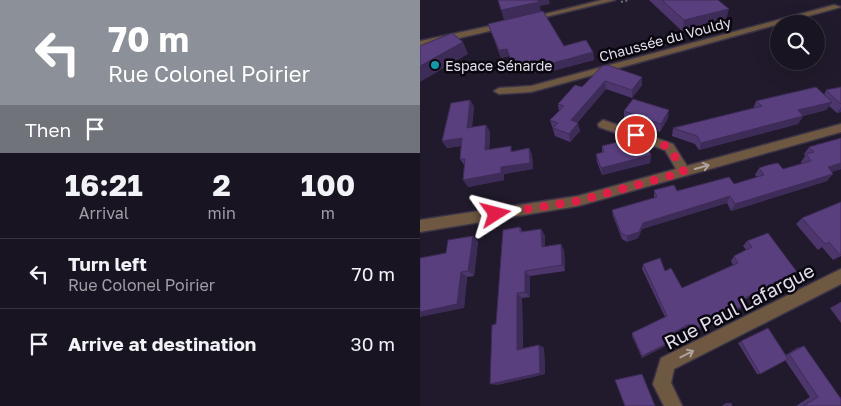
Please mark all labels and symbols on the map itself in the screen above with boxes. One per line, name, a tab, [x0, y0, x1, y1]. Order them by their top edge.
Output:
street label: Chaussée du Vouldy	[597, 13, 733, 65]
place label: Espace Sénarde	[445, 57, 552, 74]
marker: Espace Sénarde	[429, 59, 441, 71]
pin	[615, 114, 657, 156]
one-way arrow	[694, 162, 710, 172]
position arrow	[469, 187, 521, 239]
street label: Rue Paul Lafargue	[660, 258, 818, 354]
one-way arrow	[679, 349, 694, 359]

